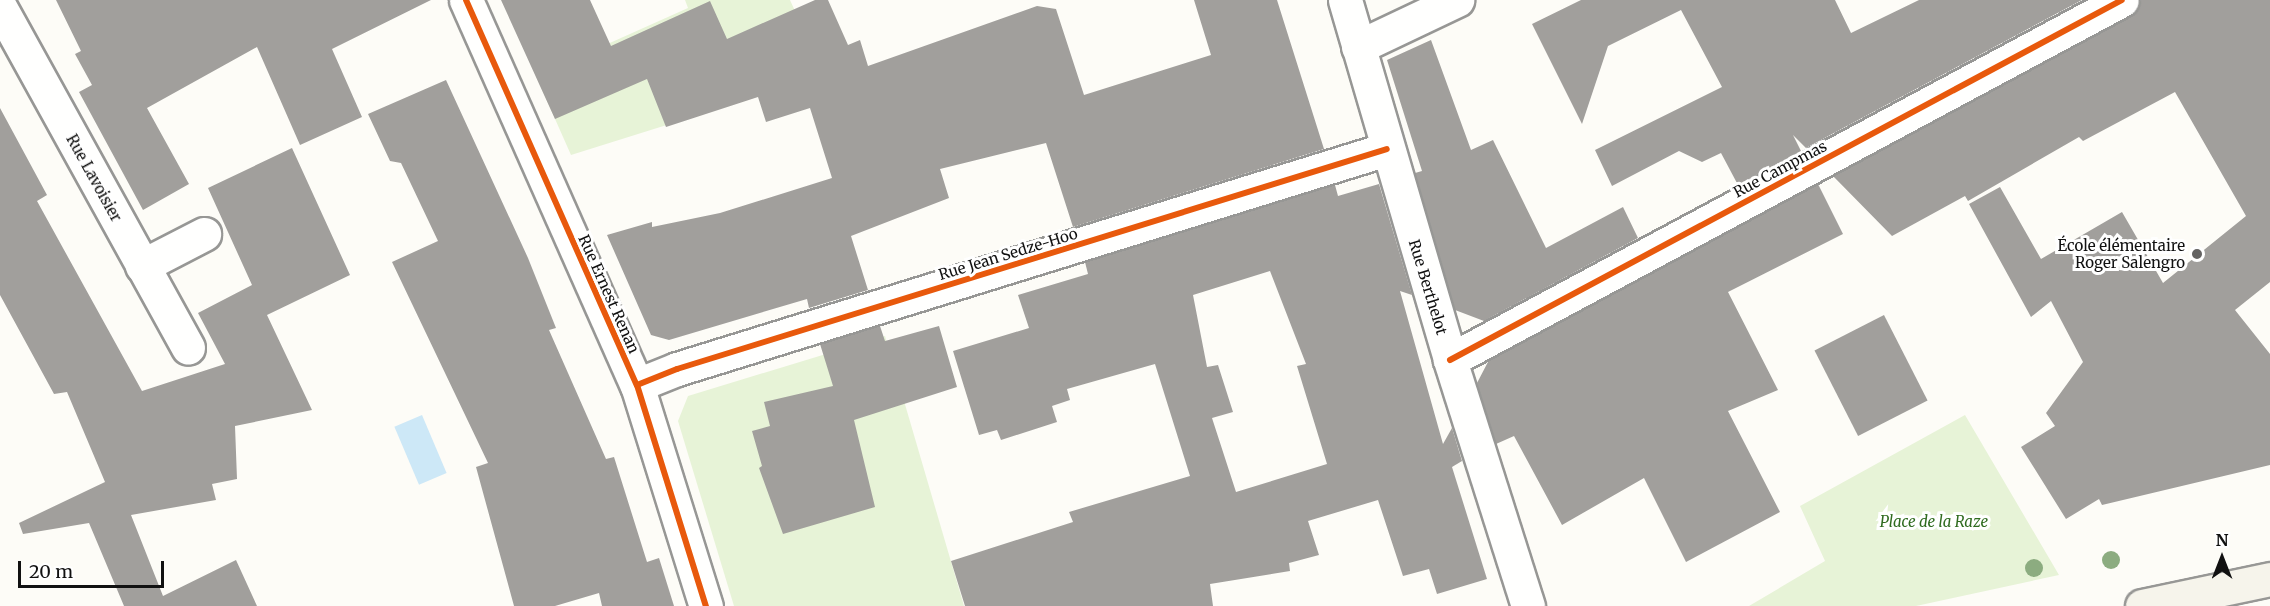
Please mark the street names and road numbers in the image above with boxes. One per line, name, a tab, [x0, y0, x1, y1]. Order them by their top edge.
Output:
street label: Rue Lavoisier	[63, 131, 125, 225]
street label: Rue Campmas	[1730, 137, 1830, 201]
street label: Rue Jean Sedze-Hoo	[936, 224, 1080, 284]
street label: Rue Ernest Renan	[575, 232, 643, 356]
street label: Rue Berthelot	[1405, 237, 1451, 337]

